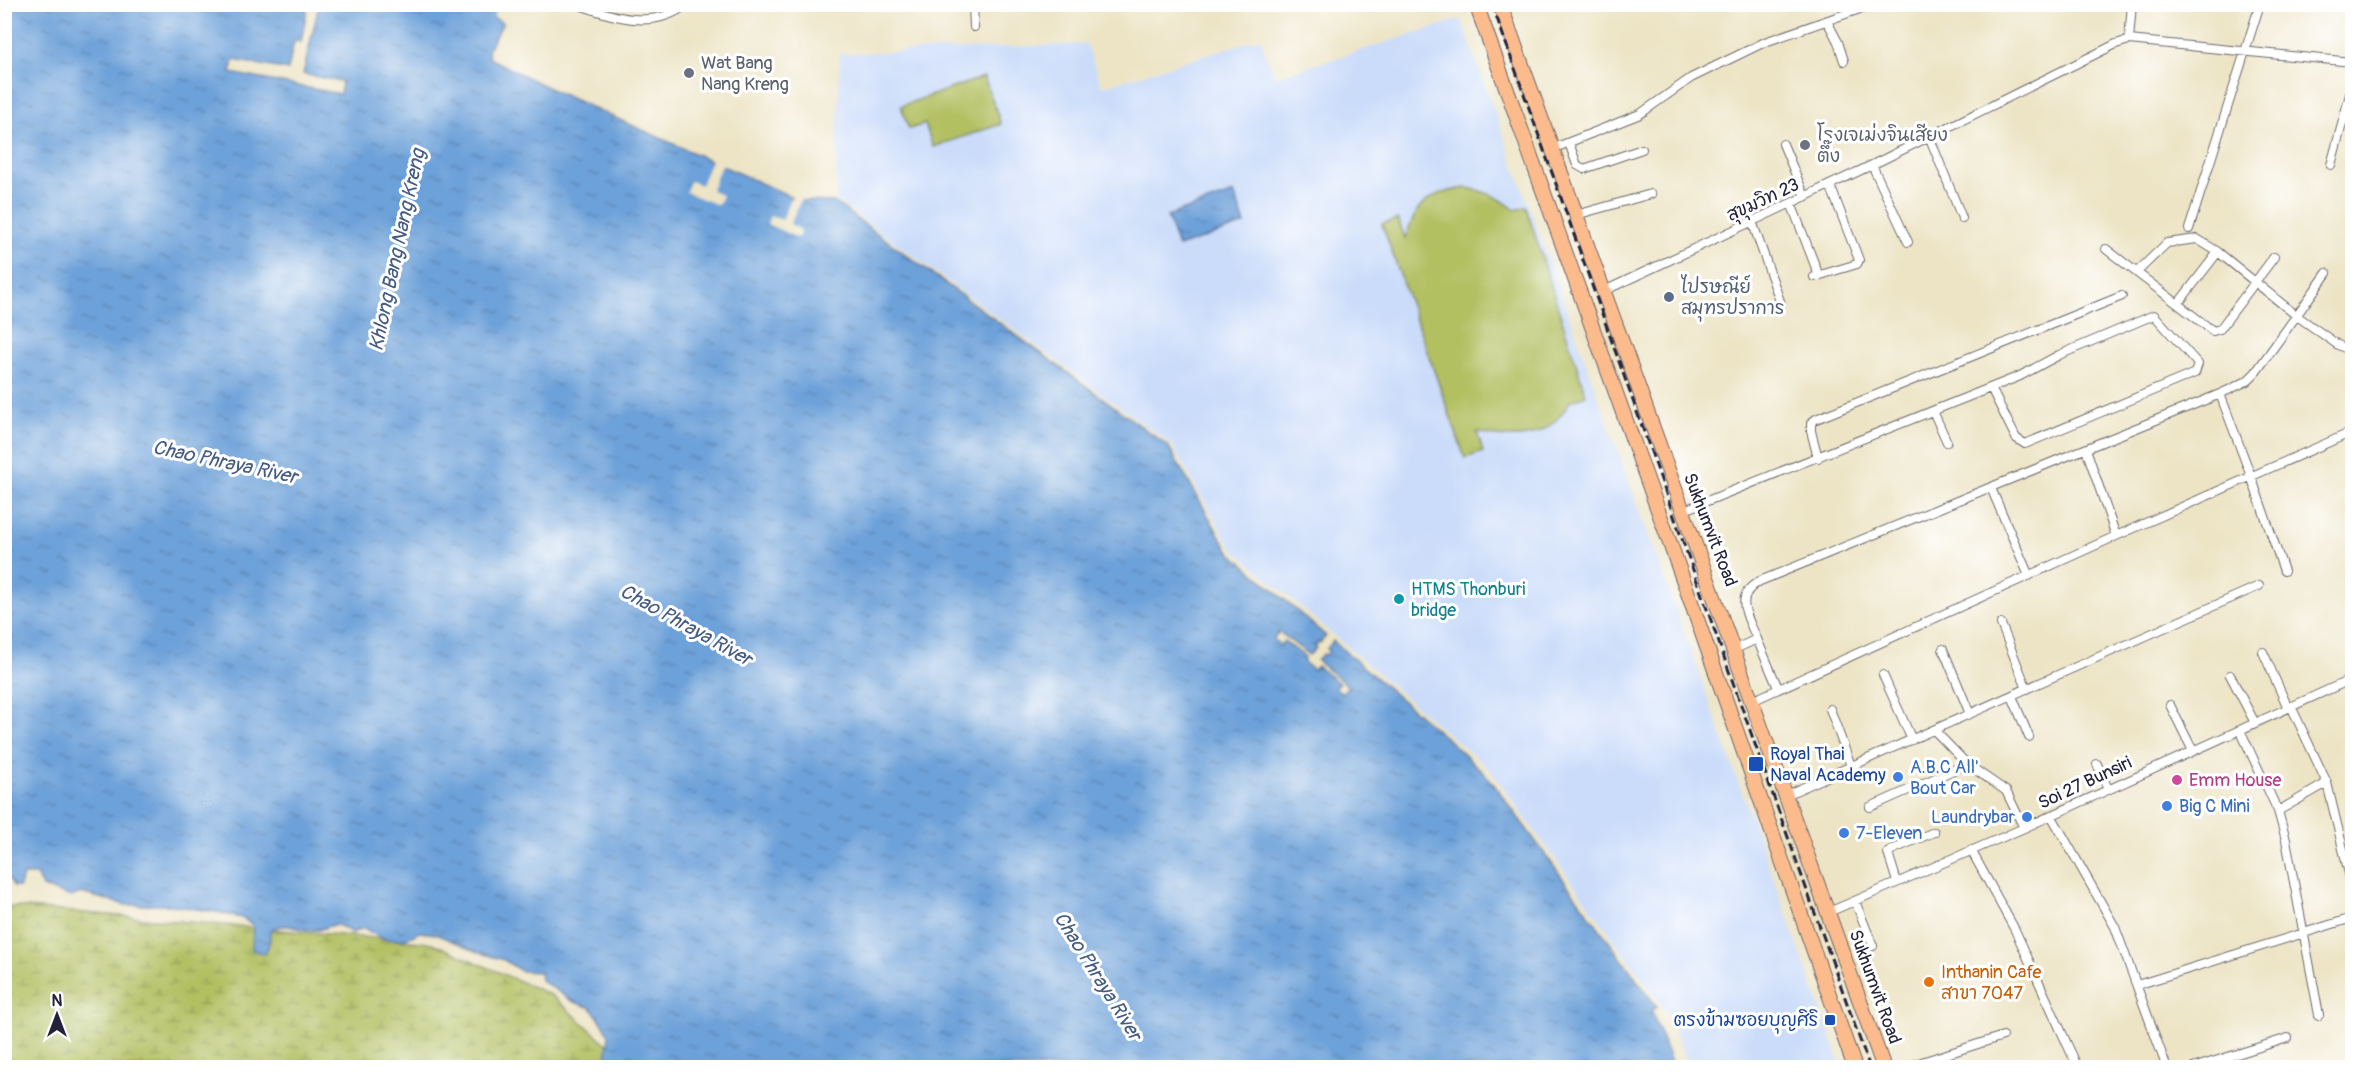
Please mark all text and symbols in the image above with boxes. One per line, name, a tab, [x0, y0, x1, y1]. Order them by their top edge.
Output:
place label: Wat Bang Nang Kreng	[701, 52, 789, 96]
marker: Wat Bang Nang Kreng	[682, 66, 696, 80]
place label: โรงเจเม่งจินเสียง ตึ๊ง	[1817, 122, 1948, 168]
marker: โรงเจเม่งจินเสียง ตึ๊ง	[1798, 138, 1812, 152]
water label: Khlong Bang Nang Kreng	[363, 145, 431, 353]
street label: สุขุมวิท 23	[1723, 173, 1804, 229]
place label: ไปรษณีย์ สมุทรปราการ	[1680, 274, 1784, 322]
marker: ไปรษณีย์ สมุทรปราการ	[1662, 290, 1676, 304]
water label: Chao Phraya River	[151, 435, 302, 490]
street label: Sukhumvit Road	[1678, 470, 1742, 590]
water label: Chao Phraya River	[616, 578, 759, 673]
place label: HTMS Thonburi bridge	[1411, 578, 1525, 622]
marker: HTMS Thonburi bridge	[1392, 592, 1406, 606]
place label: Royal Thai Naval Academy	[1770, 743, 1886, 787]
street label: Soi 27 Bunsiri	[2034, 751, 2136, 815]
marker: Royal Thai Naval Academy	[1747, 755, 1765, 773]
place label: A.B.C All' Bout Car	[1910, 756, 1979, 800]
place label: Emm House	[2189, 769, 2281, 792]
marker: A.B.C All' Bout Car	[1891, 770, 1905, 784]
marker: Emm House	[2170, 773, 2184, 787]
place label: Big C Mini	[2179, 795, 2250, 818]
marker: Big C Mini	[2160, 799, 2174, 813]
place label: Laundrybar	[1931, 806, 2016, 829]
marker: Laundrybar	[2020, 810, 2034, 824]
place label: 7-Eleven	[1856, 822, 1923, 845]
marker: 7-Eleven	[1837, 826, 1851, 840]
water label: Chao Phraya River	[1048, 907, 1149, 1047]
street label: Sukhumvit Road	[1844, 927, 1906, 1047]
place label: Inthanin Cafe สาขา 7047	[1941, 961, 2042, 1005]
marker: Inthanin Cafe สาขา 7047	[1922, 975, 1936, 989]
north arrow	[27, 985, 87, 1045]
text: N	[52, 991, 63, 1011]
place label: ตรงข้ามซอยบุญศิริ	[1673, 1008, 1818, 1034]
marker: ตรงข้ามซอยบุญศิริ	[1823, 1013, 1837, 1027]

